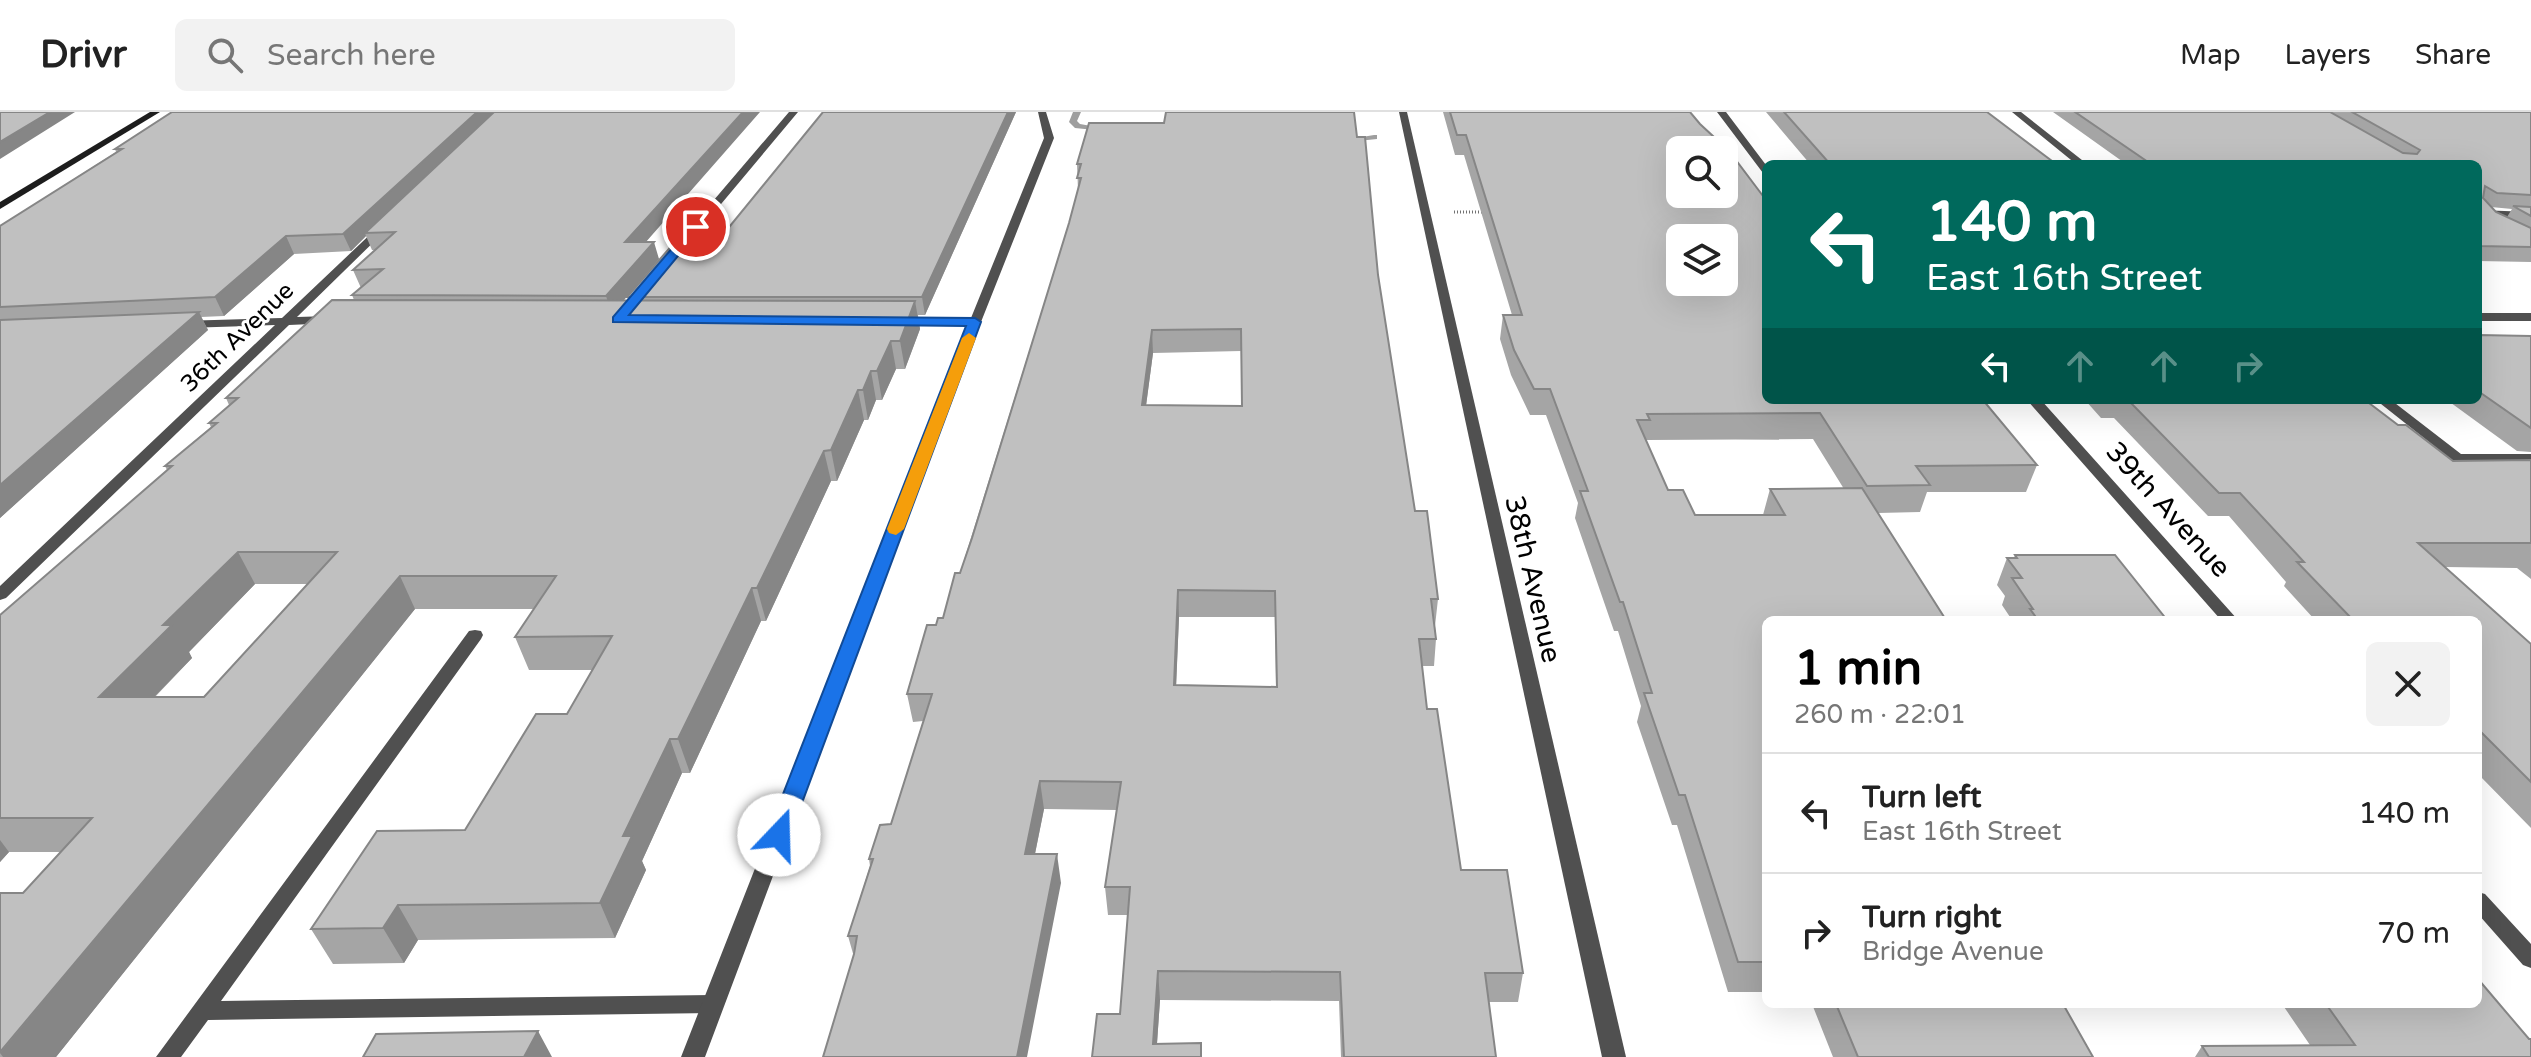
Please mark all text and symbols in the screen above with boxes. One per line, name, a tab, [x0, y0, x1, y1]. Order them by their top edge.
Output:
search box	[175, 19, 735, 91]
text: Drivr	[40, 32, 127, 78]
icon: search	[203, 33, 247, 77]
text: Search here	[267, 37, 436, 74]
text: Map	[2180, 38, 2241, 72]
text: Layers	[2285, 38, 2371, 72]
text: Share	[2415, 38, 2491, 72]
map controls	[1666, 136, 1738, 296]
button: search	[1666, 136, 1738, 208]
text: 140 m	[1926, 189, 2097, 256]
icon: left	[1794, 192, 1898, 296]
pin	[662, 193, 730, 261]
icon: arrive	[674, 205, 718, 249]
button: layers	[1666, 224, 1738, 296]
text: East 16th Street	[1926, 257, 2202, 300]
street label: 36th Avenue	[175, 276, 300, 399]
icon: left	[1974, 344, 2018, 388]
icon: ahead	[2058, 344, 2102, 388]
icon: ahead	[2142, 344, 2186, 388]
icon: right	[2226, 344, 2270, 388]
street label: 39th Avenue	[2099, 435, 2238, 584]
street label: 38th Avenue	[1497, 492, 1569, 666]
text: 1 min	[1794, 640, 1922, 698]
button: close	[2366, 642, 2450, 726]
text: 260 m · 22:01	[1794, 699, 1966, 730]
text: Turn left	[1862, 779, 1981, 816]
icon: left	[1794, 791, 1838, 835]
position arrow	[737, 793, 821, 877]
text: 140 m	[2358, 795, 2450, 832]
text: East 16th Street	[1862, 816, 2062, 847]
text: Turn right	[1862, 899, 2002, 936]
icon: right	[1794, 911, 1838, 955]
text: 70 m	[2377, 915, 2450, 952]
text: Bridge Avenue	[1862, 936, 2044, 967]

